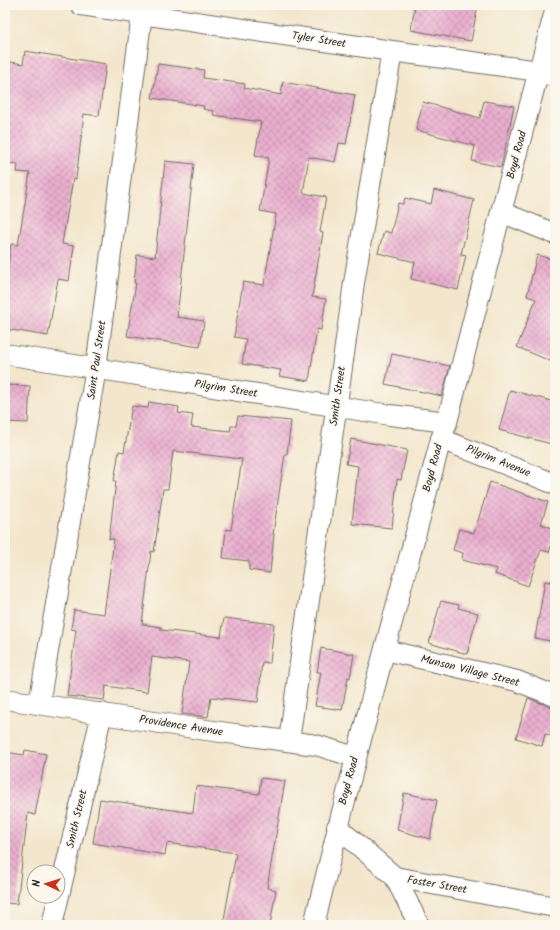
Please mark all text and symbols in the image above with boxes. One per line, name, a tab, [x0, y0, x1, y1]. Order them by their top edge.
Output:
street label: Tyler Street	[291, 27, 348, 53]
street label: Boyd Road	[502, 128, 532, 181]
street label: Saint Paul Street	[83, 319, 112, 401]
street label: Smith Street	[325, 364, 351, 427]
street label: Pilgrim Street	[193, 375, 260, 403]
street label: Pilgrim Avenue	[463, 440, 533, 482]
street label: Boyd Road	[418, 441, 448, 494]
street label: Munson Village Street	[419, 650, 522, 692]
street label: Providence Avenue	[138, 710, 224, 742]
street label: Boyd Road	[334, 754, 364, 807]
street label: Smith Street	[62, 787, 93, 850]
north arrow	[26, 864, 66, 904]
street label: Foster Street	[406, 871, 469, 899]
text: N	[28, 879, 46, 887]

